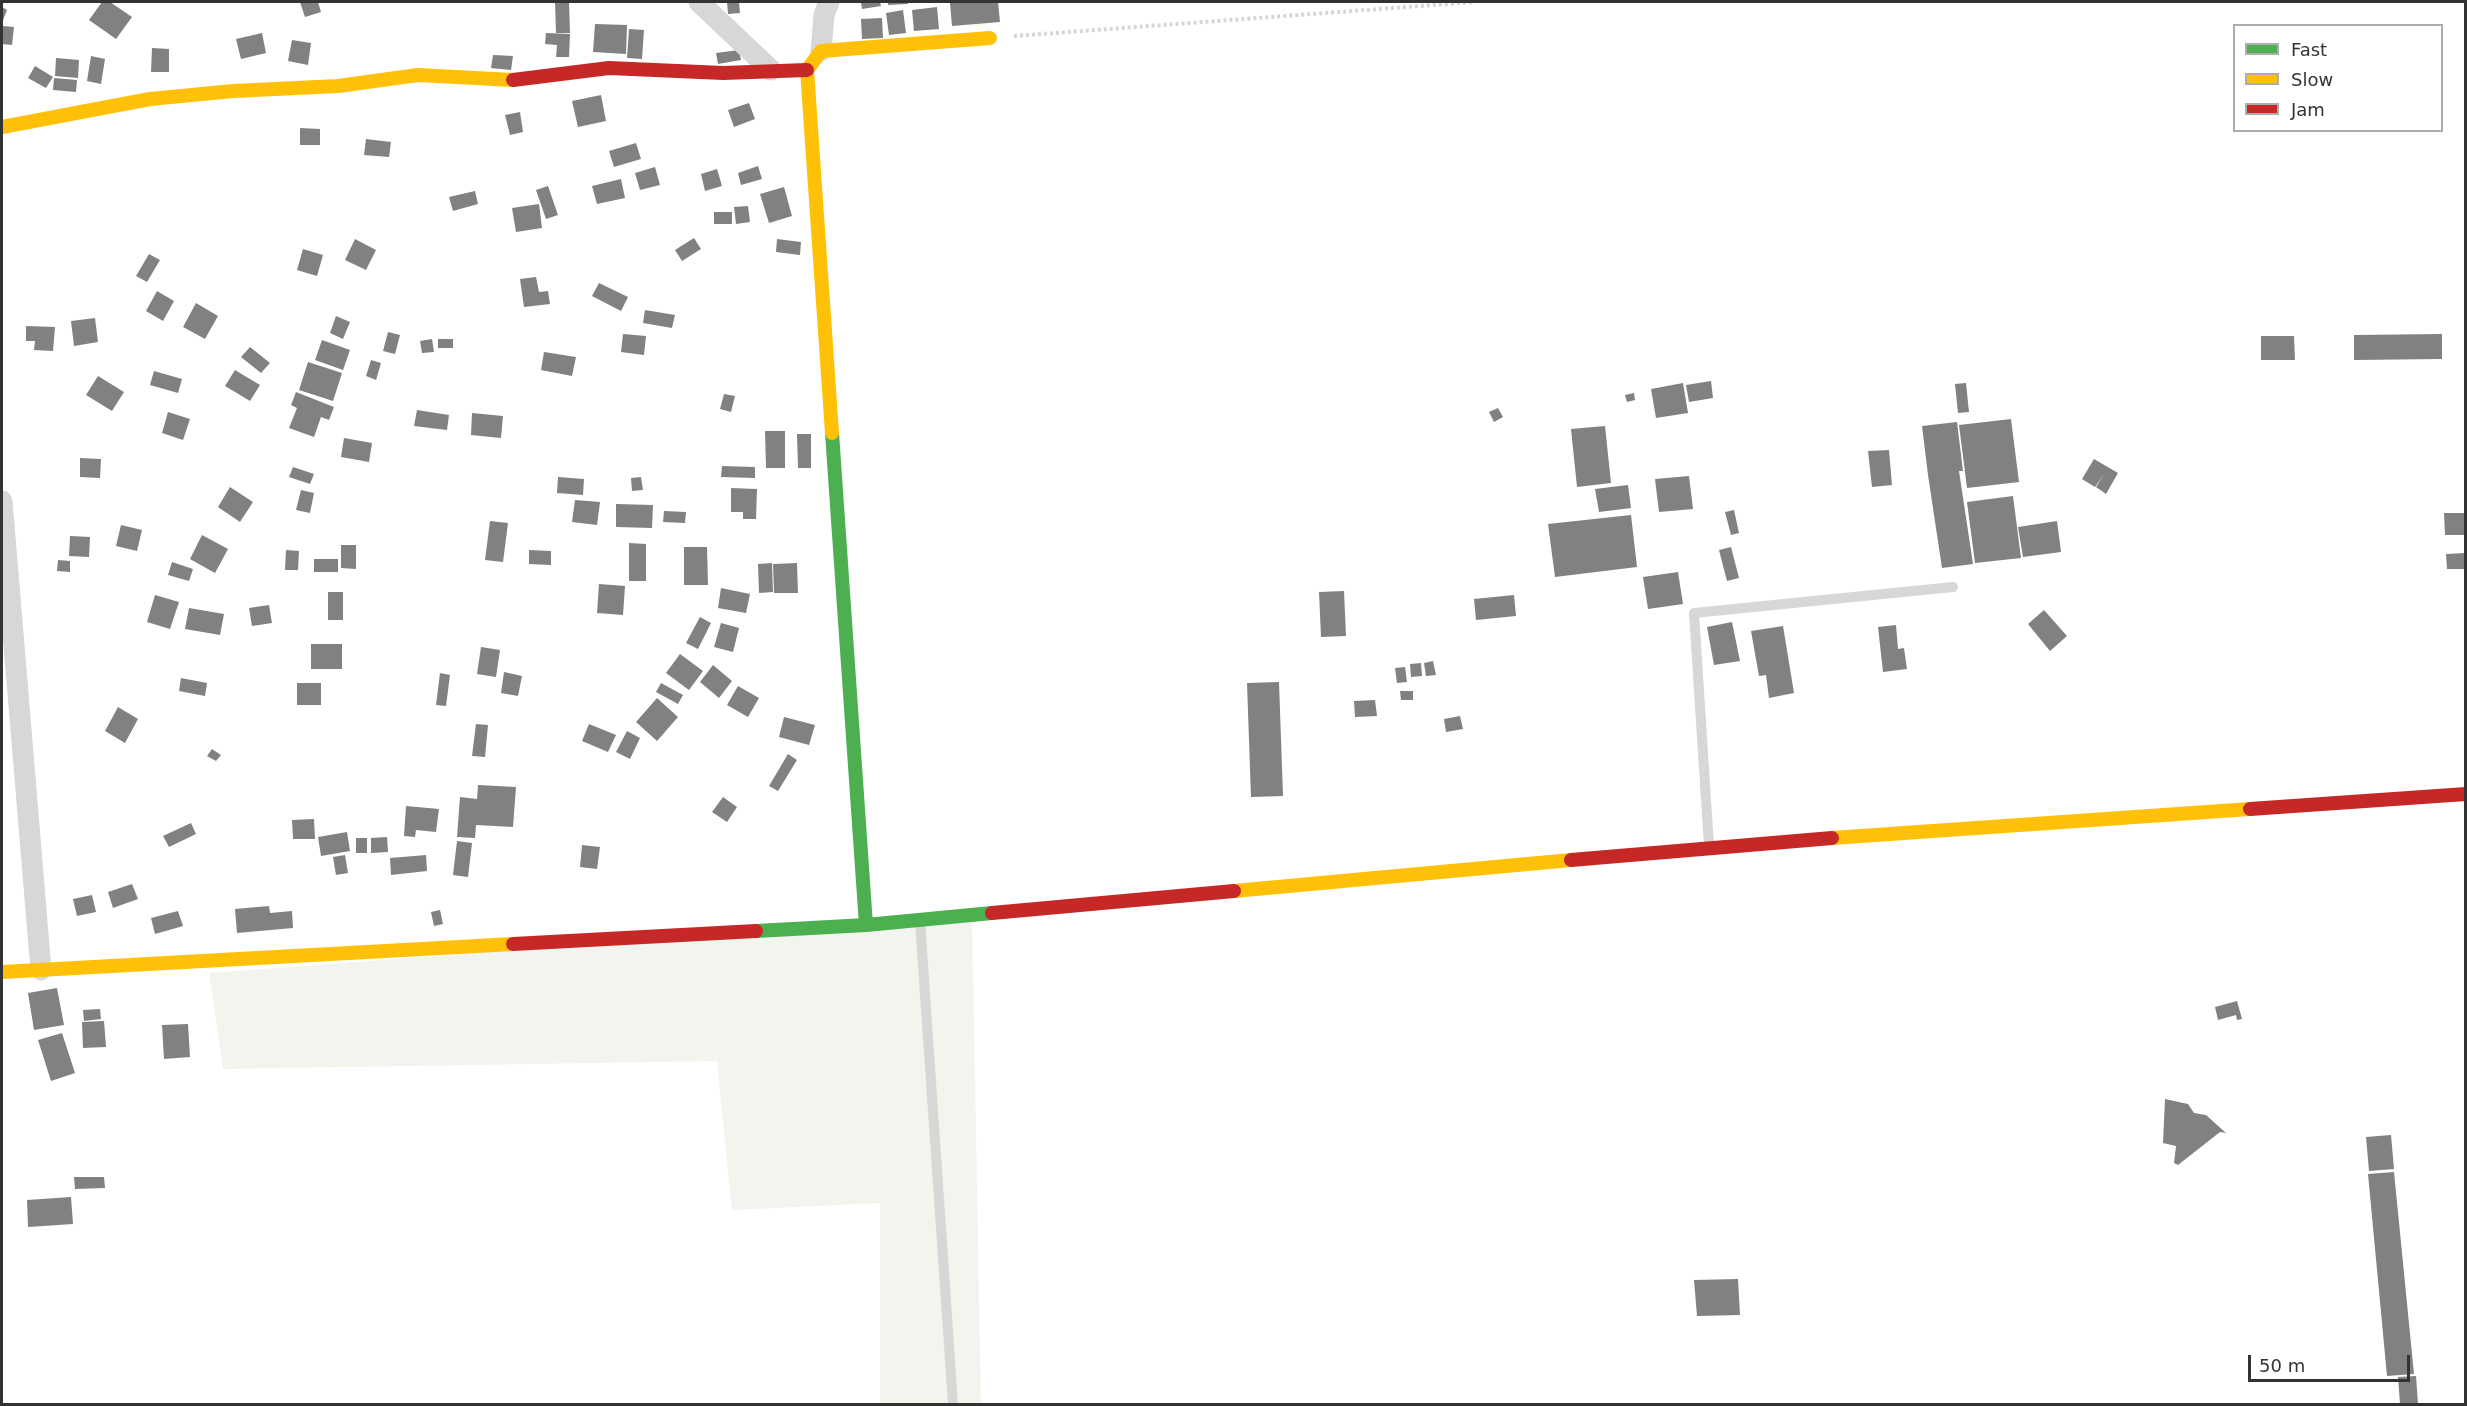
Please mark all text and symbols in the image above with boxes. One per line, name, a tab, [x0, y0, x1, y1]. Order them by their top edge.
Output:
legend	[2233, 24, 2443, 132]
text: Fast	[2291, 39, 2327, 60]
text: Slow	[2291, 69, 2333, 90]
text: Jam	[2291, 99, 2325, 120]
scale bar	[2251, 1343, 2413, 1381]
text: 50 m	[2259, 1355, 2305, 1376]

